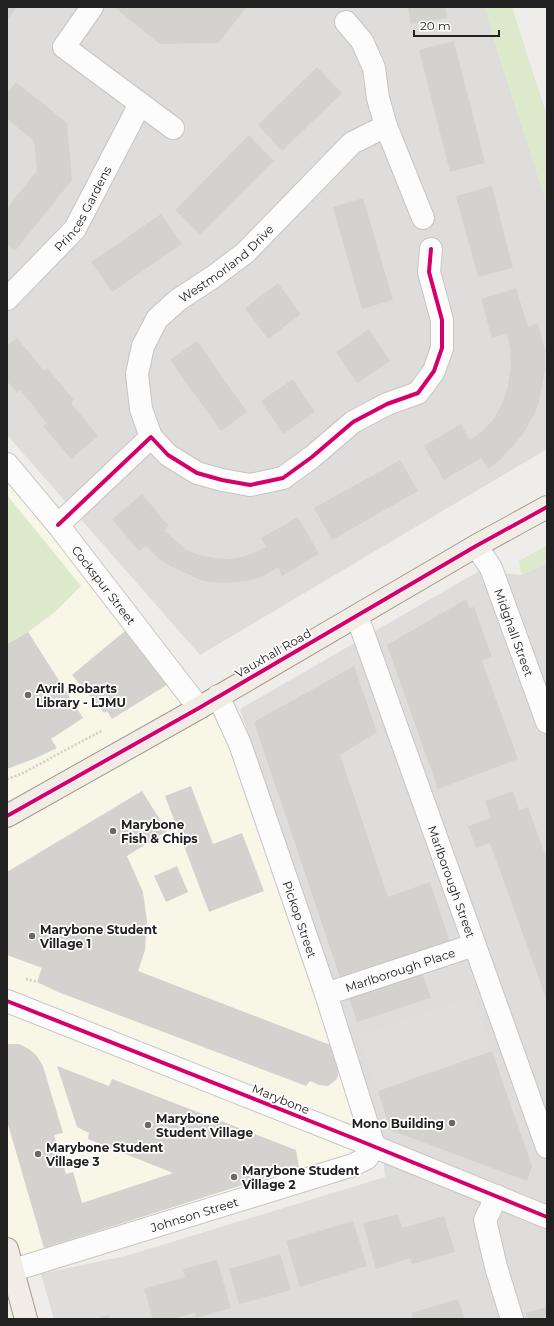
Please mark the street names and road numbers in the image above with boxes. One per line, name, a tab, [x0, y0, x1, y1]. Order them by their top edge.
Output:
street label: Princes Gardens	[50, 163, 114, 254]
street label: Westmorland Drive	[176, 221, 276, 305]
street label: Cockspur Street	[69, 542, 139, 627]
street label: Midghall Street	[492, 586, 537, 678]
street label: Vauxhall Road	[232, 625, 314, 681]
street label: Marlborough Street	[425, 823, 479, 940]
street label: Pickop Street	[280, 879, 320, 960]
street label: Marlborough Place	[343, 944, 457, 995]
street label: Marybone	[250, 1081, 312, 1117]
street label: Johnson Street	[148, 1193, 240, 1235]

